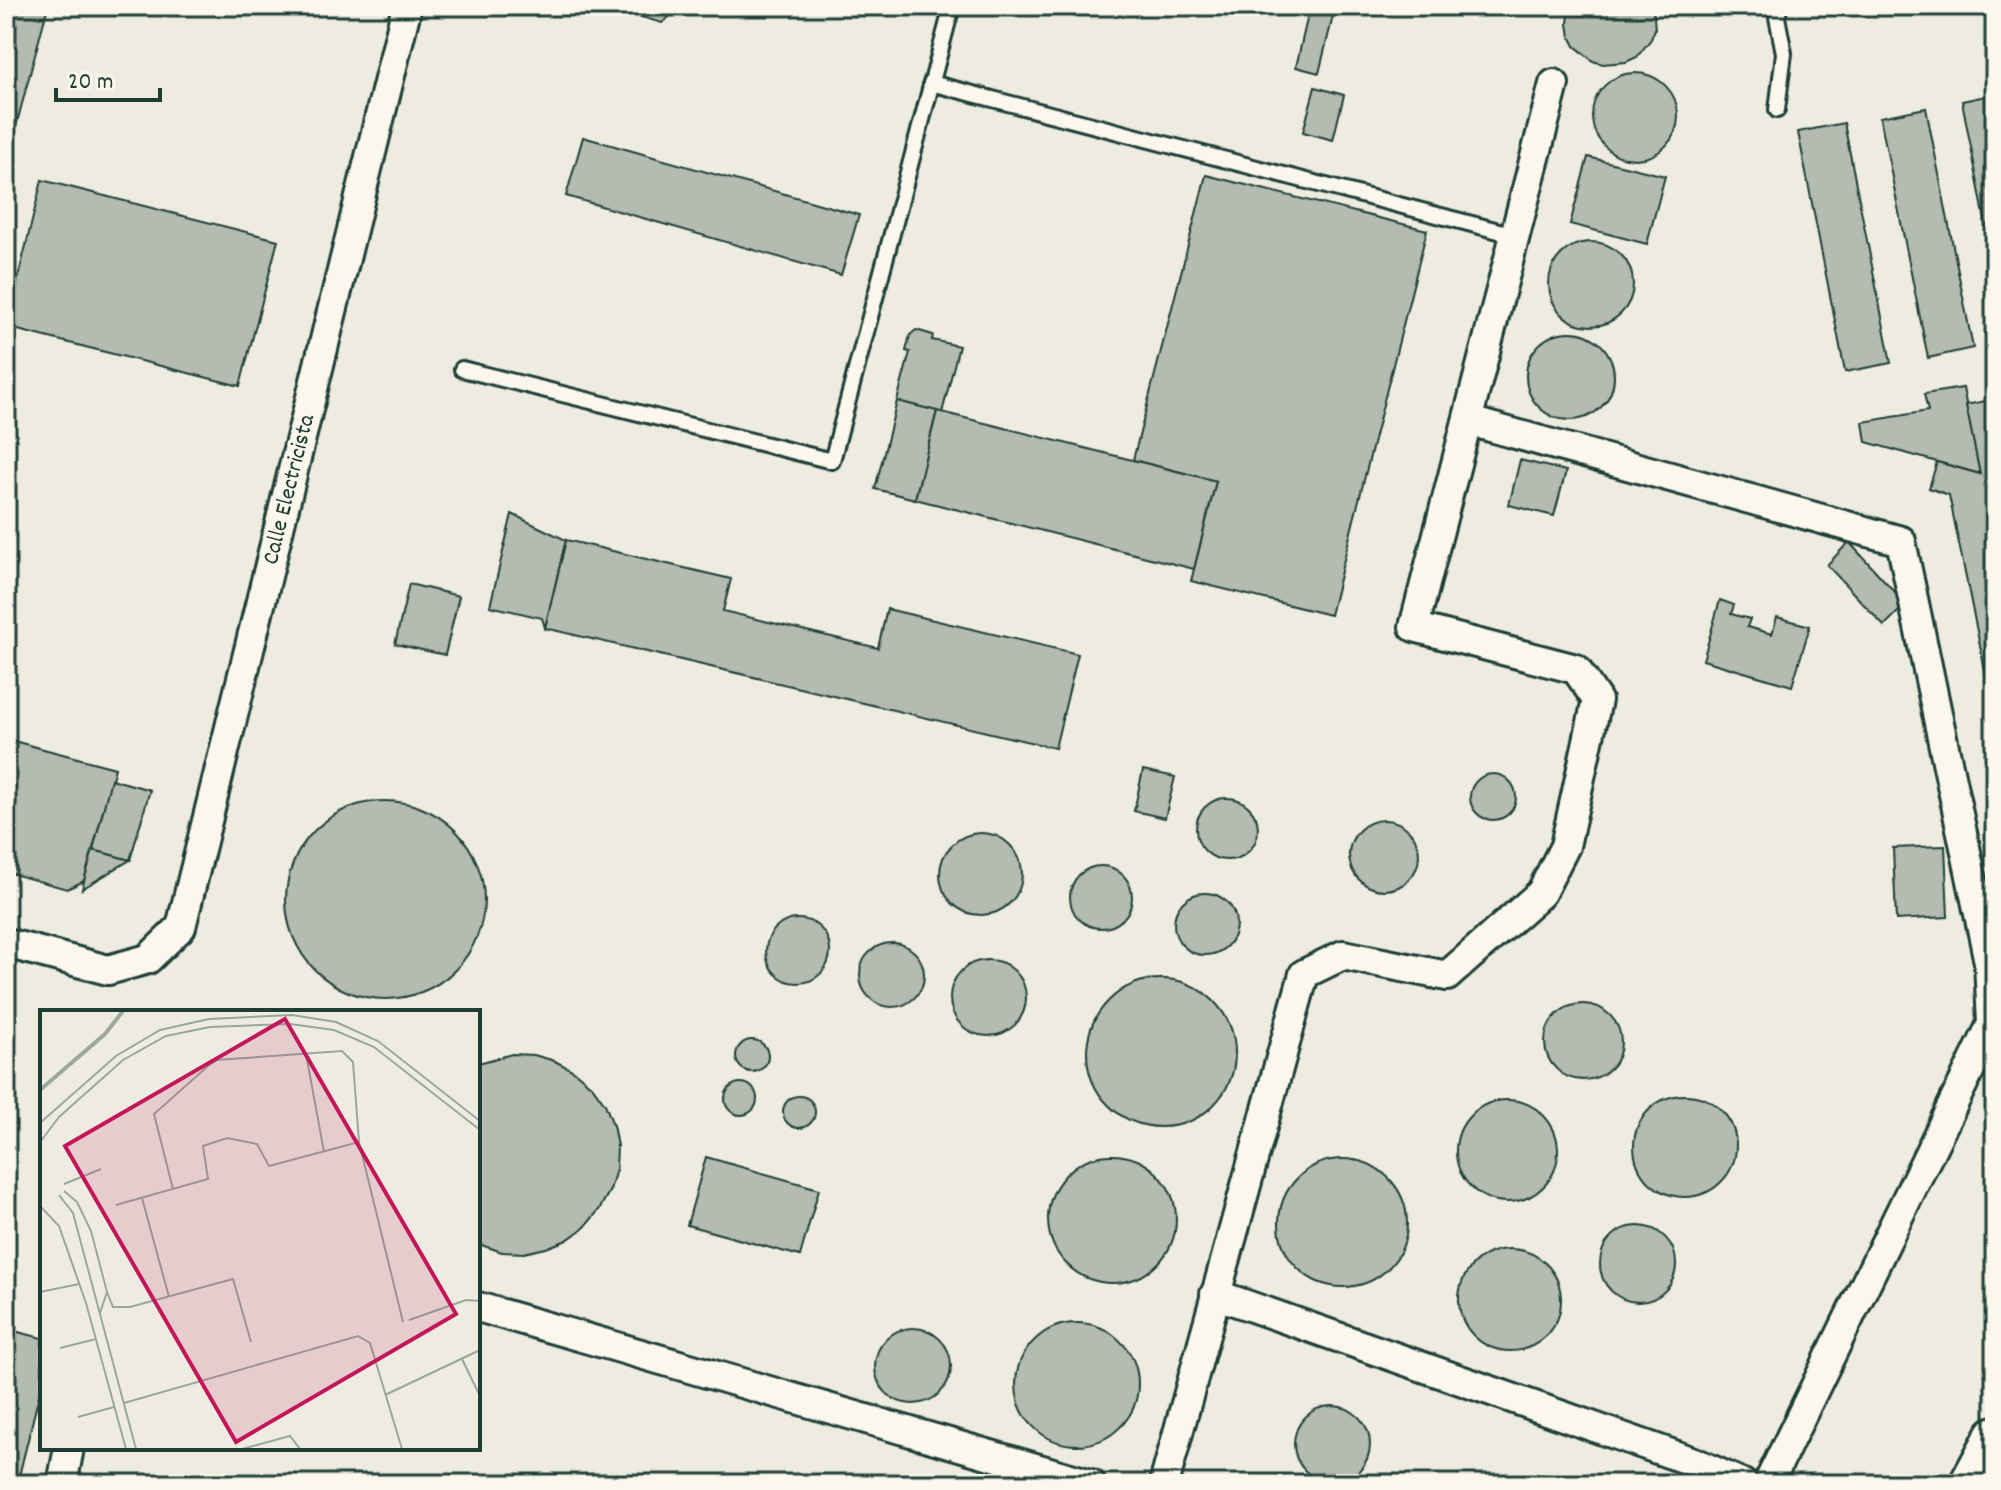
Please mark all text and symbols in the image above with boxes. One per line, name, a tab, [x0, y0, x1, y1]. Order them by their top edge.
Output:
scale bar	[56, 52, 160, 102]
text: 20 m	[68, 66, 114, 100]
street label: Calle Electricista	[255, 410, 325, 568]
inset map	[40, 1010, 480, 1450]

